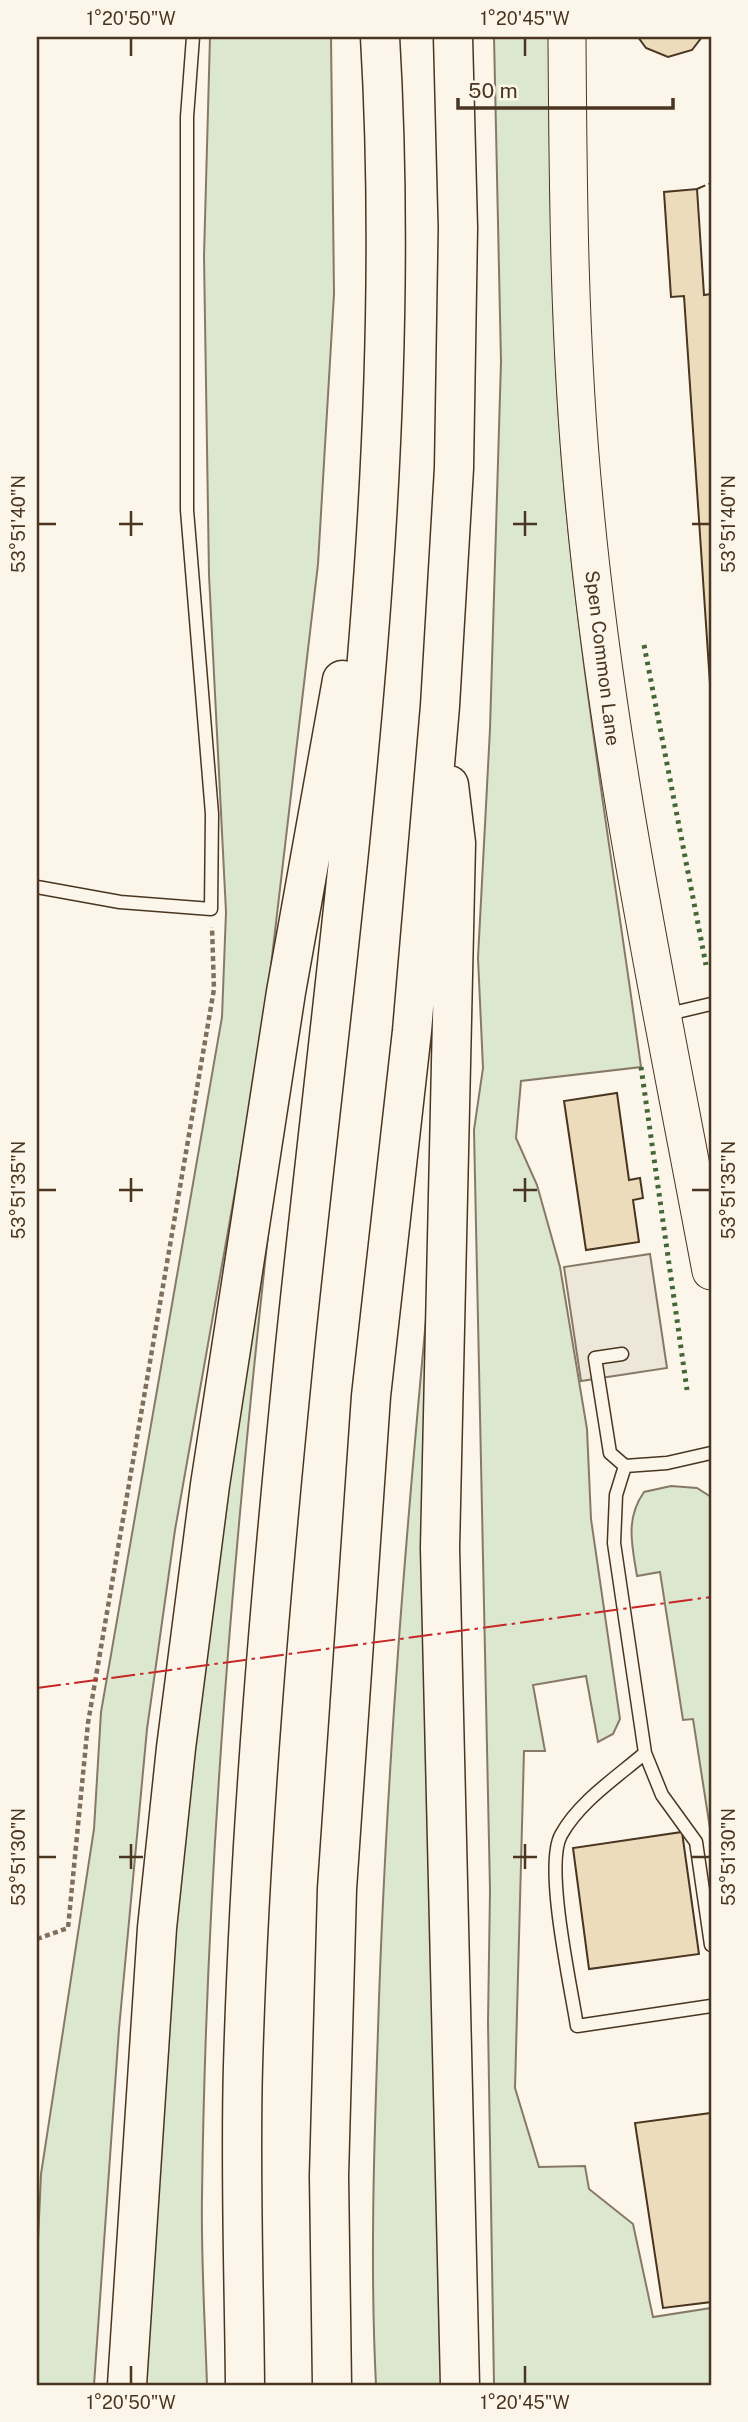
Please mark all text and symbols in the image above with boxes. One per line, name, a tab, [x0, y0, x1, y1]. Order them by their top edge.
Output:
text: 1°20'50"W	[86, 8, 176, 29]
text: 1°20'45"W	[480, 8, 570, 29]
scale bar	[458, 66, 673, 110]
text: 50 m	[468, 78, 518, 103]
text: 53°51'40"N	[8, 475, 29, 573]
text: 53°51'40"N	[718, 475, 739, 573]
street label: Spen Common Lane	[581, 569, 625, 747]
text: 53°51'35"N	[8, 1141, 29, 1239]
text: 53°51'35"N	[718, 1141, 739, 1239]
text: 53°51'30"N	[8, 1808, 29, 1906]
text: 53°51'30"N	[718, 1808, 739, 1906]
text: 1°20'50"W	[86, 2392, 176, 2413]
text: 1°20'45"W	[480, 2392, 570, 2413]

